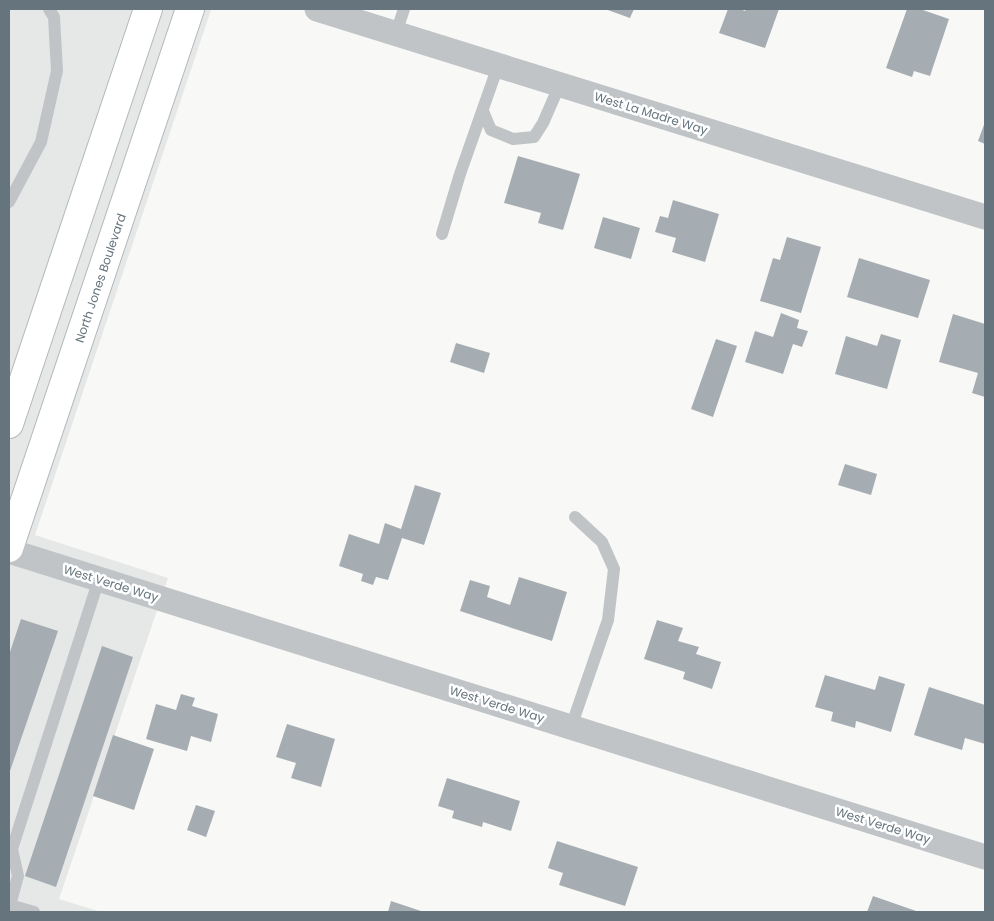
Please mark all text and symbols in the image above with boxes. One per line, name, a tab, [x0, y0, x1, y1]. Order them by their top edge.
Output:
street label: West La Madre Way	[592, 88, 710, 138]
street label: North Jones Boulevard	[70, 211, 129, 345]
street label: West Verde Way	[61, 560, 161, 606]
street label: West Verde Way	[447, 681, 547, 727]
street label: West Verde Way	[833, 802, 933, 848]

